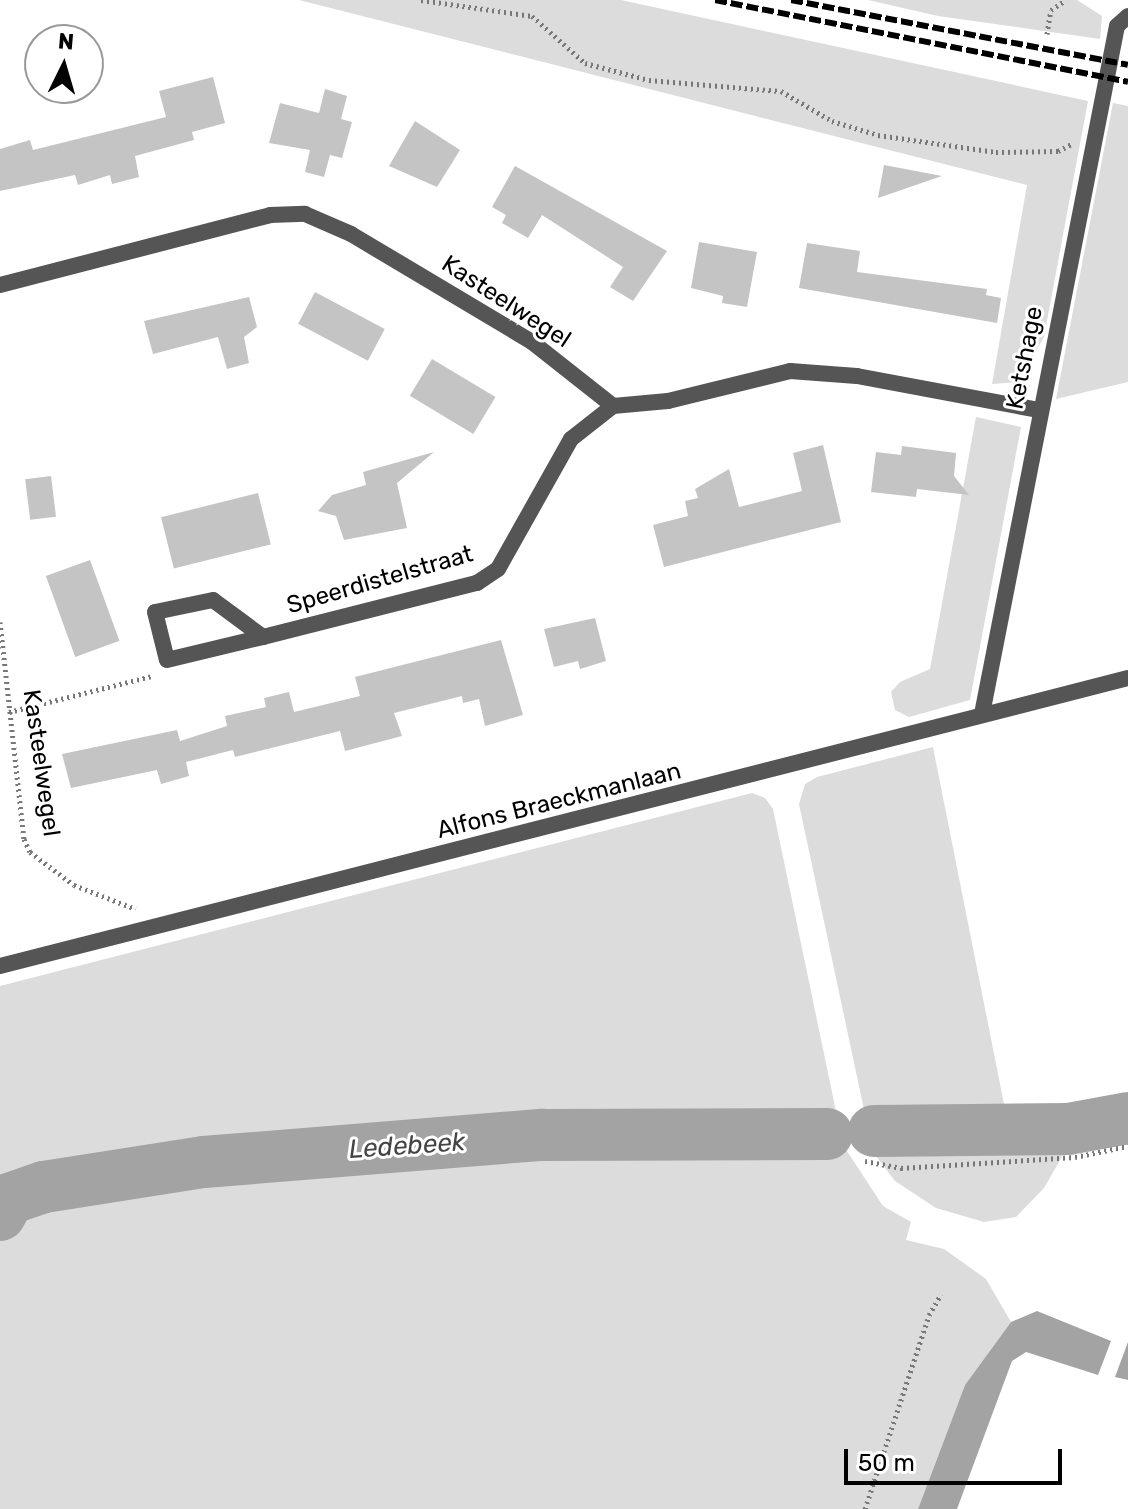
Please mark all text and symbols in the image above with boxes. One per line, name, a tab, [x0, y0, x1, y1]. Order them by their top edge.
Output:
north arrow	[24, 24, 104, 104]
text: N	[57, 27, 75, 56]
street label: Kasteelwegel	[436, 250, 576, 354]
street label: Ketshage	[1001, 304, 1049, 412]
street label: Speerdistelstraat	[284, 540, 476, 620]
street label: Kasteelwegel	[16, 688, 66, 838]
street label: Alfons Braeckmanlaan	[434, 757, 684, 845]
water label: Ledebeek	[348, 1126, 466, 1166]
scale bar	[848, 1433, 1066, 1483]
text: 50 m	[858, 1449, 915, 1477]

